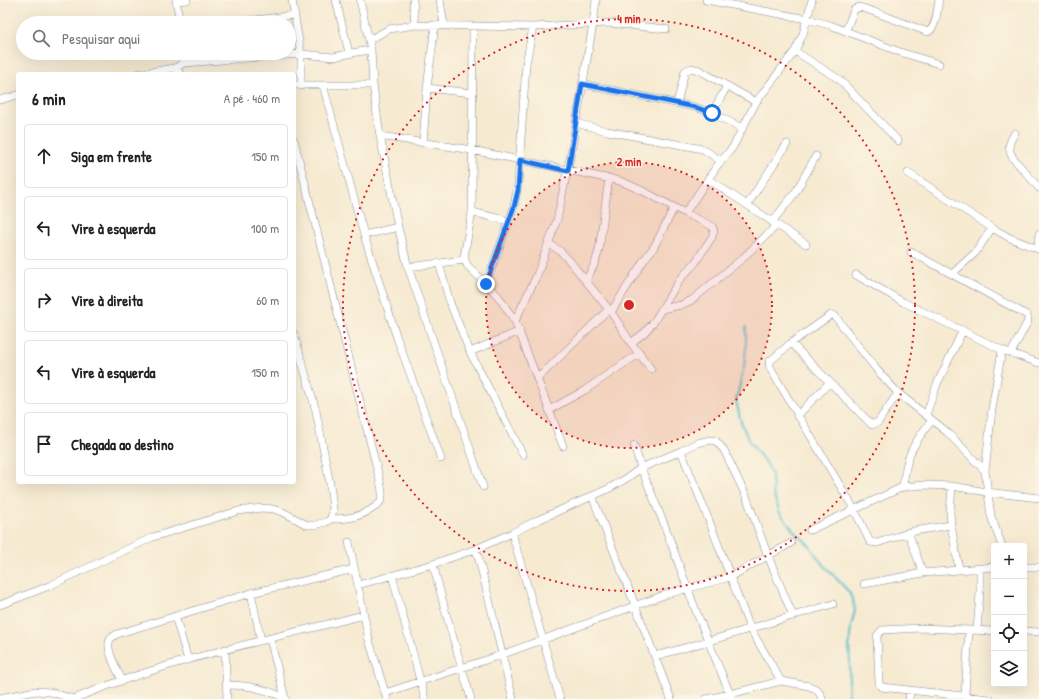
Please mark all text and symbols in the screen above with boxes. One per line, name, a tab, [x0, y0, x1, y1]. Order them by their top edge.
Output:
text: 4 min	[617, 10, 641, 27]
search box	[16, 16, 296, 60]
icon: search	[30, 27, 52, 49]
text: Pesquisar aqui	[62, 28, 140, 49]
text: 6 min	[32, 87, 66, 110]
text: A pé · 460 m	[224, 89, 280, 107]
route start	[703, 104, 721, 122]
icon: ahead	[33, 145, 55, 167]
text: Siga em frente	[71, 146, 152, 167]
text: 150 m	[251, 147, 279, 165]
text: 2 min	[617, 153, 642, 170]
icon: left	[33, 217, 55, 239]
text: Vire à esquerda	[71, 218, 155, 239]
text: 100 m	[251, 219, 279, 237]
route end	[477, 275, 495, 293]
icon: right	[33, 289, 55, 311]
text: Vire à direita	[71, 290, 143, 311]
text: 60 m	[256, 291, 279, 309]
centre of rings	[622, 298, 636, 312]
icon: left	[33, 361, 55, 383]
text: Vire à esquerda	[71, 362, 155, 383]
text: 150 m	[251, 363, 279, 381]
icon: arrive	[33, 433, 55, 455]
text: Chegada ao destino	[71, 434, 174, 455]
map controls	[991, 543, 1027, 687]
button: +	[991, 543, 1027, 579]
button: −	[991, 579, 1027, 615]
button: locate	[991, 615, 1027, 651]
button: layers	[991, 651, 1027, 687]

